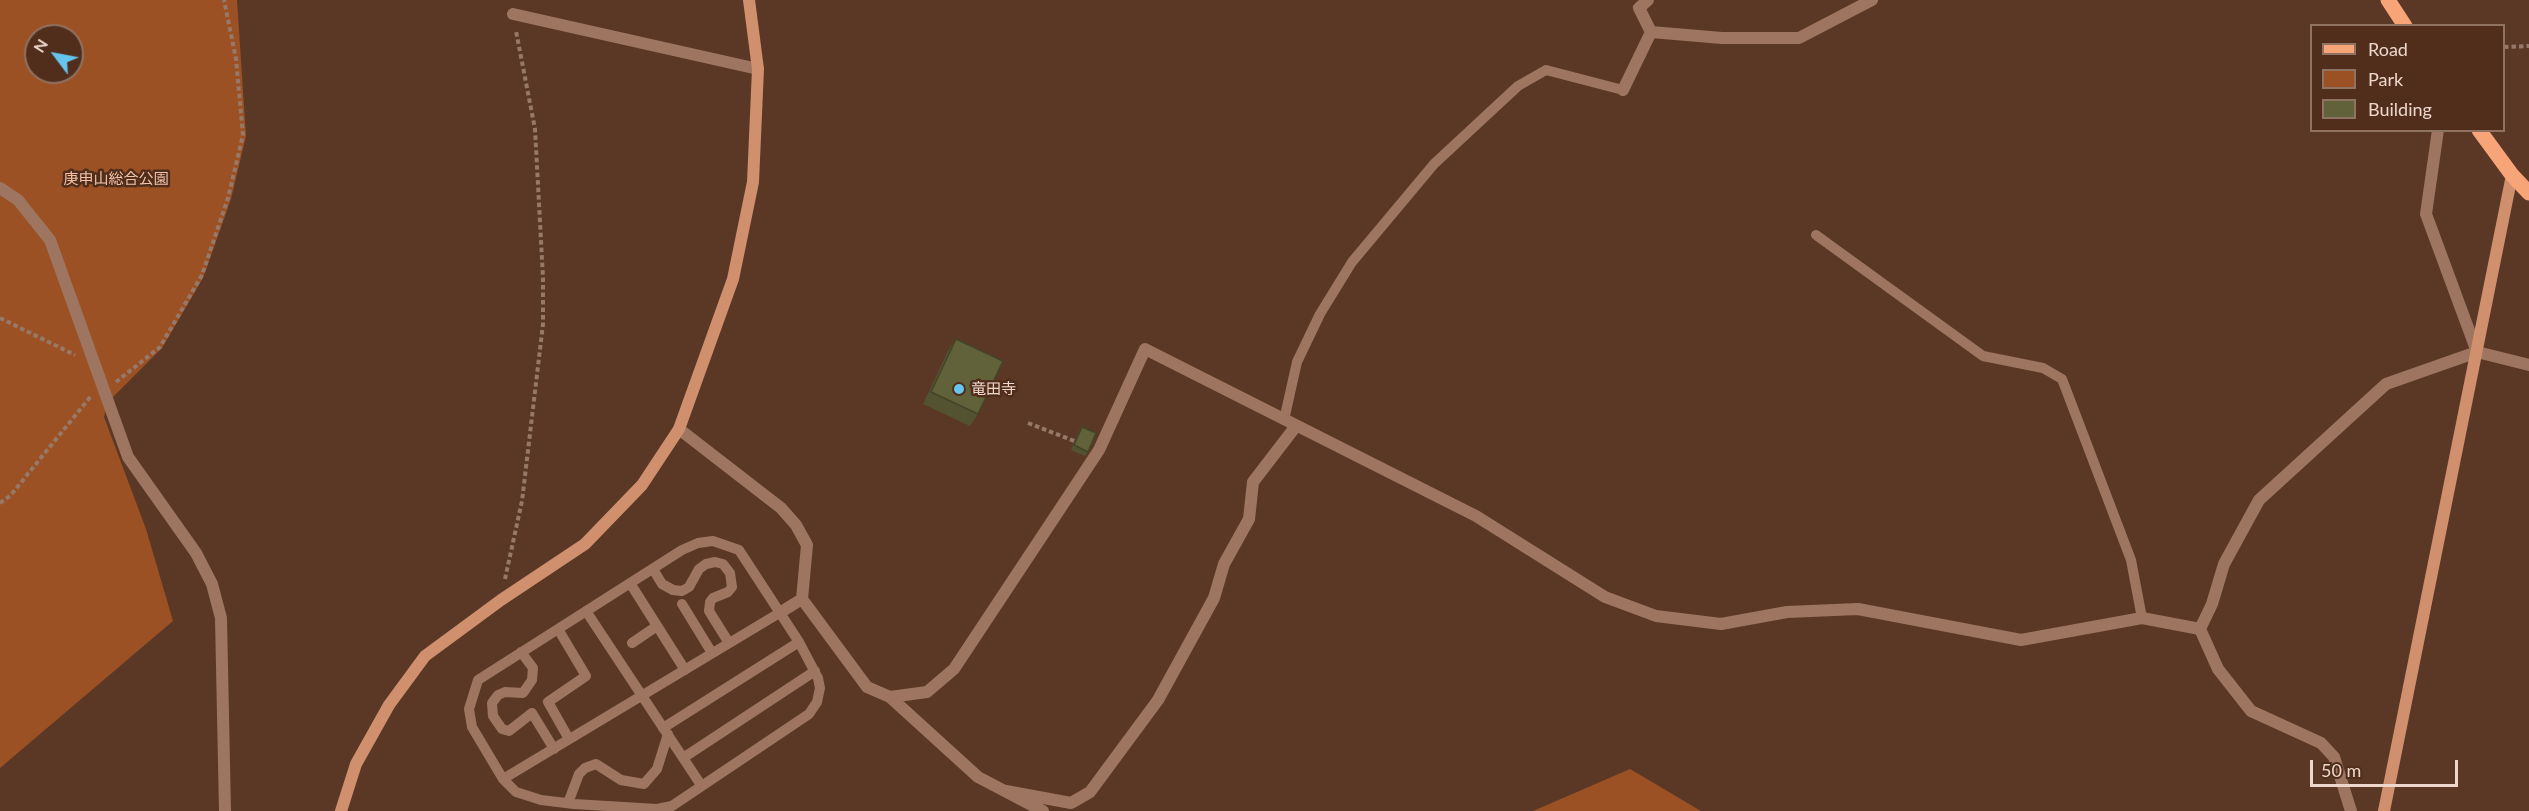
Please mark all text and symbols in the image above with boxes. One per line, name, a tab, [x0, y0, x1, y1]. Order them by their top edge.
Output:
north arrow	[24, 24, 84, 84]
legend	[2310, 24, 2505, 132]
text: N	[29, 35, 51, 56]
text: Road	[2368, 38, 2408, 60]
text: Park	[2368, 68, 2403, 90]
text: Building	[2368, 98, 2432, 120]
park label: 庚申山総合公園	[64, 170, 168, 188]
place label: 竜田寺	[971, 380, 1016, 398]
marker: 竜田寺	[952, 382, 966, 396]
scale bar	[2313, 748, 2462, 786]
text: 50 m	[2321, 759, 2361, 781]

